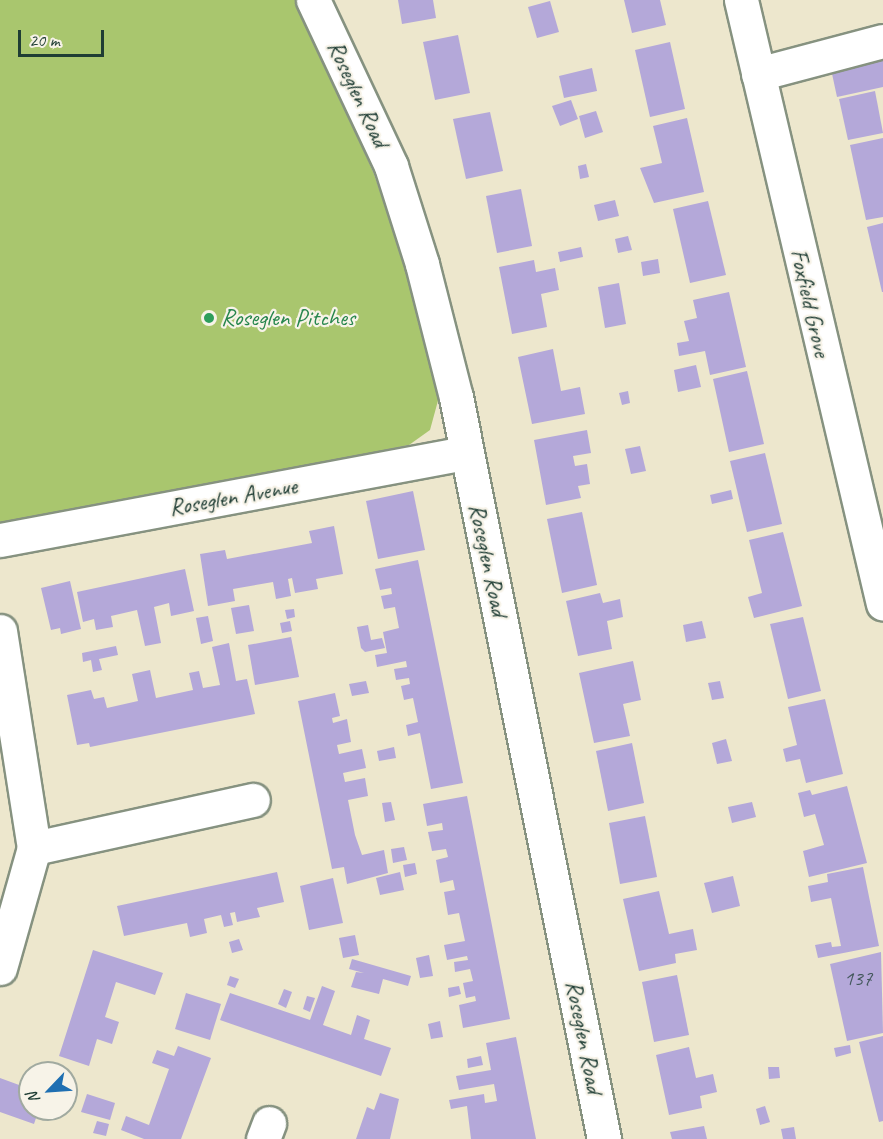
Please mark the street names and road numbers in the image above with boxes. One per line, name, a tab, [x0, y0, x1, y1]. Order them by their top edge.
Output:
street label: Roseglen Road	[321, 36, 395, 152]
street label: Foxfield Grove	[784, 246, 836, 360]
street label: Roseglen Avenue	[167, 472, 299, 522]
street label: Roseglen Road	[462, 501, 514, 619]
street label: Roseglen Road	[559, 978, 609, 1096]

